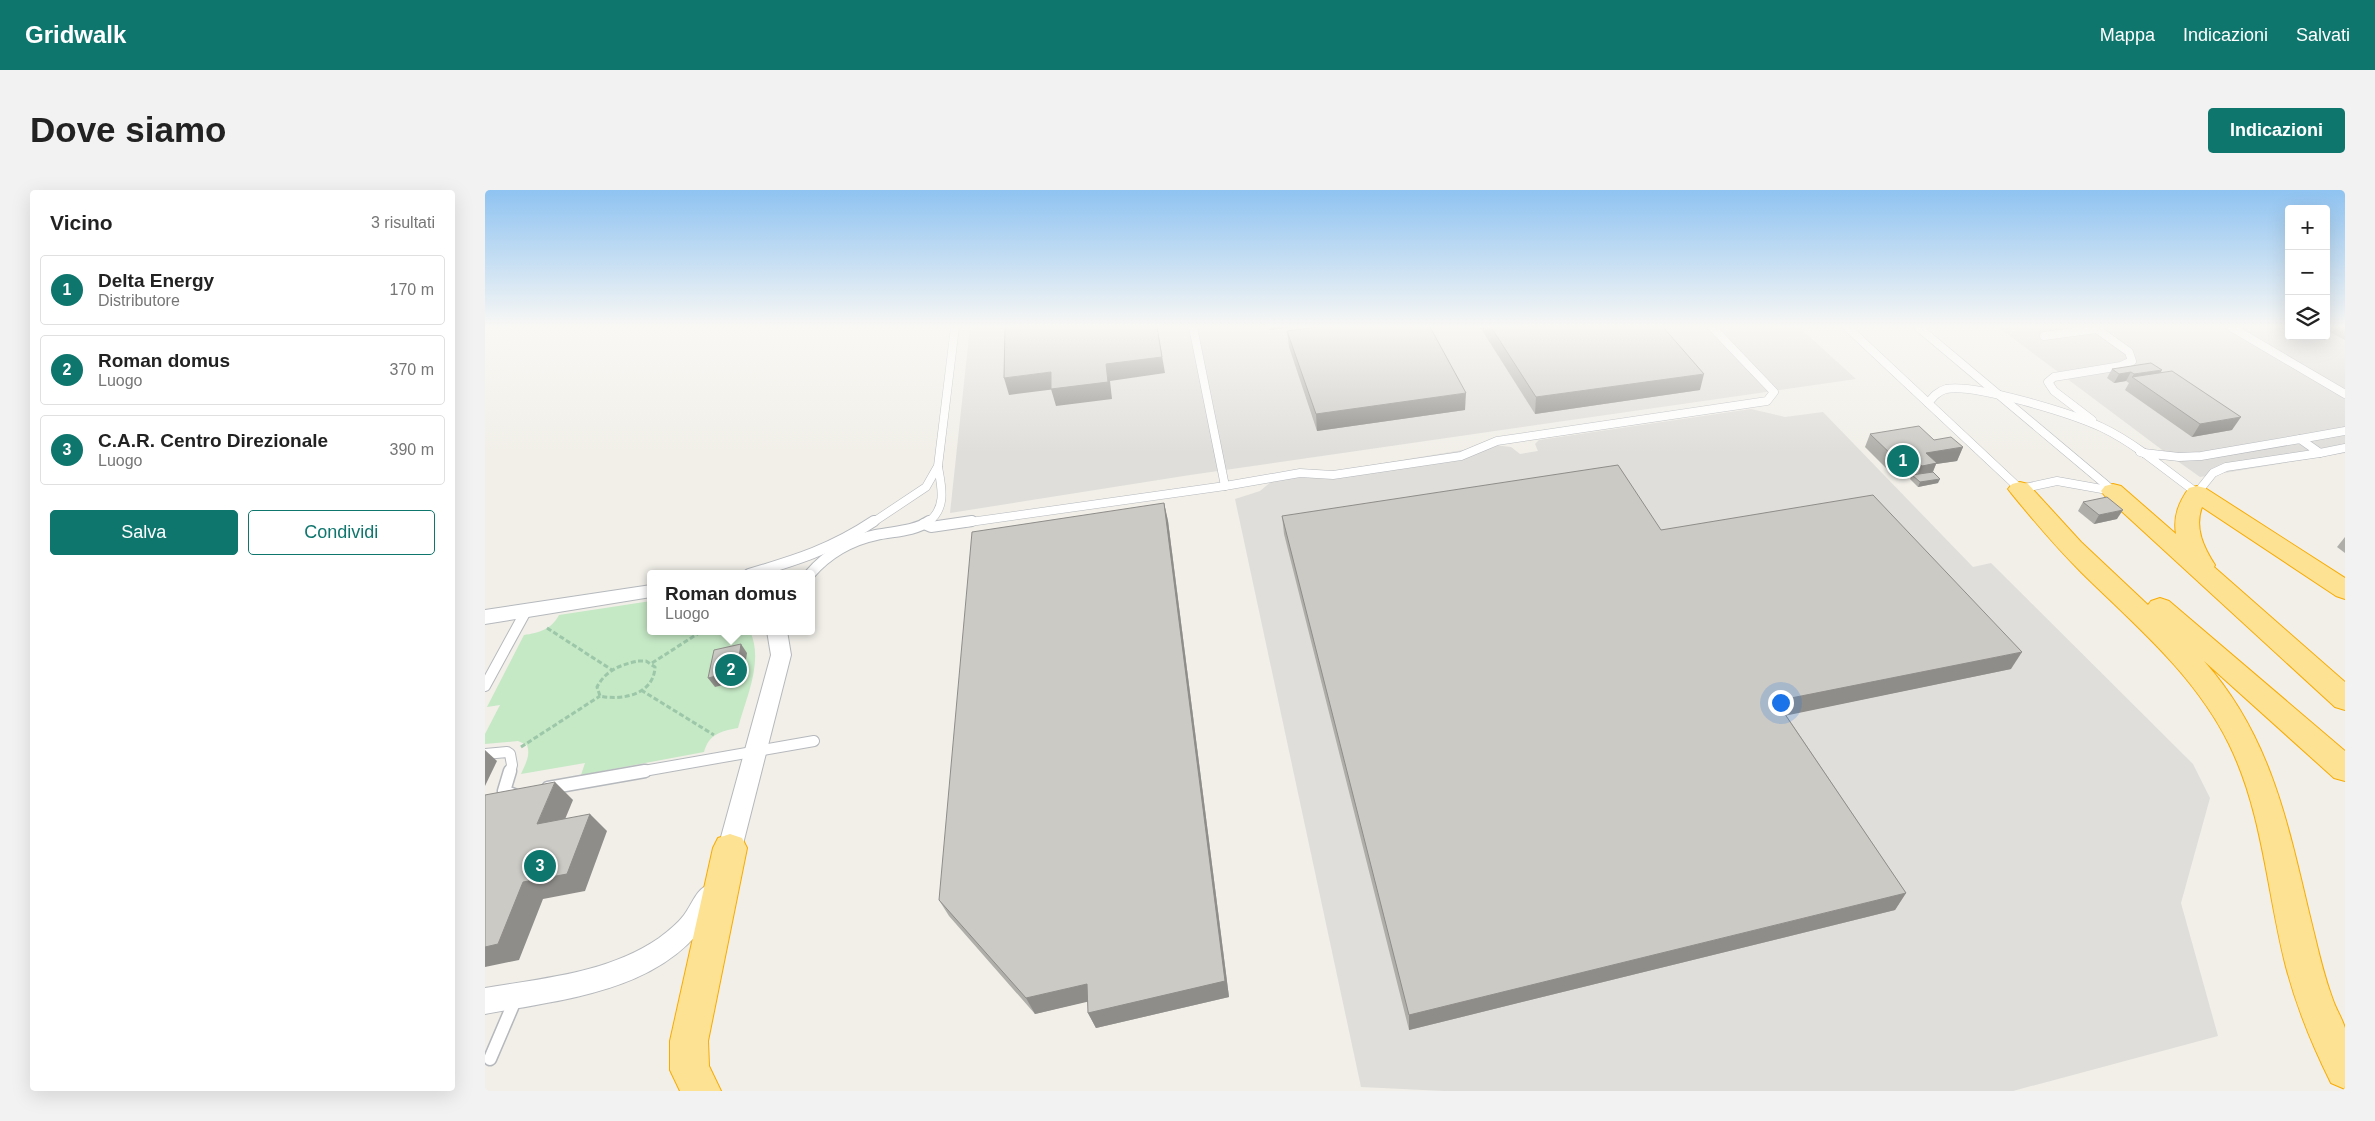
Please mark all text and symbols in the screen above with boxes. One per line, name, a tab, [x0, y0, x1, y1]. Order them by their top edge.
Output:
text: Gridwalk	[25, 21, 126, 48]
text: Mappa	[2100, 25, 2155, 45]
text: Indicazioni	[2183, 25, 2268, 45]
text: Salvati	[2296, 25, 2350, 45]
button: Indicazioni	[2208, 108, 2345, 153]
text: Dove siamo	[30, 110, 226, 149]
map controls	[2285, 205, 2330, 340]
button: +	[2285, 205, 2330, 250]
text: Vicino	[50, 211, 113, 234]
text: 3 risultati	[371, 214, 435, 231]
button: −	[2285, 250, 2330, 295]
text: Delta Energy	[98, 270, 214, 291]
text: 1	[63, 281, 71, 298]
text: 170 m	[390, 281, 434, 298]
text: Distributore	[98, 292, 180, 309]
button: layers	[2285, 295, 2330, 340]
text: Roman domus	[98, 350, 230, 371]
text: 2	[63, 361, 71, 378]
text: 370 m	[390, 361, 434, 378]
text: Luogo	[98, 372, 143, 389]
text: C.A.R. Centro Direzionale	[98, 430, 328, 451]
text: 3	[63, 441, 71, 458]
text: 390 m	[390, 441, 434, 458]
pin: 1	[1887, 442, 1919, 480]
text: Luogo	[98, 452, 143, 469]
button: Salva	[50, 510, 238, 555]
button: Condividi	[248, 510, 435, 555]
popup	[647, 570, 815, 635]
text: Roman domus	[665, 583, 797, 604]
text: Luogo	[665, 605, 710, 622]
pin: 2	[715, 651, 747, 689]
your location	[1768, 690, 1794, 716]
pin: 3	[524, 847, 556, 885]

